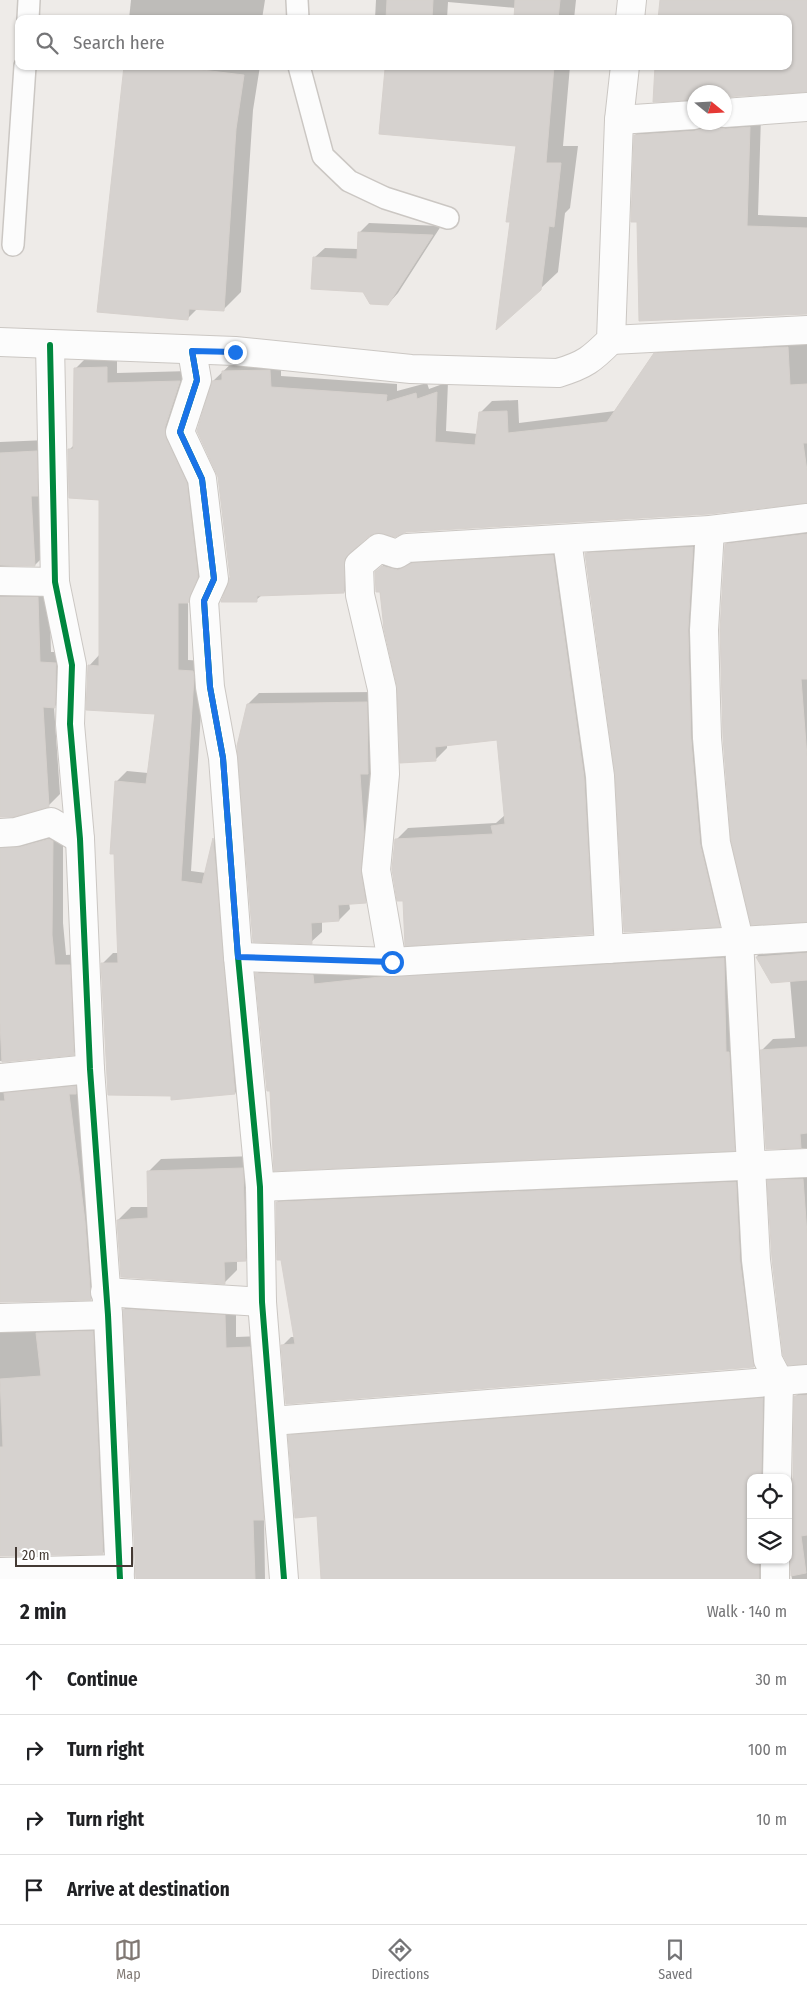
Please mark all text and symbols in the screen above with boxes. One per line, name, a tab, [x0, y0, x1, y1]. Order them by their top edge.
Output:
search box	[15, 15, 792, 70]
icon: search	[33, 29, 61, 57]
text: Search here	[73, 31, 165, 54]
north arrow	[687, 85, 732, 130]
route end	[224, 341, 247, 364]
route start	[381, 951, 404, 974]
map controls	[747, 1474, 792, 1564]
button: locate	[747, 1474, 792, 1519]
button: layers	[747, 1519, 792, 1564]
scale bar	[15, 1544, 132, 1567]
text: 20 m	[22, 1547, 50, 1564]
text: 2 min	[20, 1599, 67, 1625]
text: Walk · 140 m	[707, 1602, 787, 1621]
icon: ahead	[20, 1666, 48, 1694]
text: Continue	[67, 1668, 138, 1691]
text: 30 m	[755, 1670, 787, 1689]
icon: right	[20, 1736, 48, 1764]
text: Turn right	[67, 1738, 144, 1761]
text: 100 m	[748, 1740, 787, 1759]
icon: right	[20, 1806, 48, 1834]
text: Turn right	[67, 1808, 144, 1831]
text: 10 m	[756, 1810, 787, 1829]
icon: arrive	[20, 1876, 48, 1904]
text: Arrive at destination	[67, 1878, 230, 1901]
tab: Map	[114, 1936, 142, 1983]
tab: Directions	[371, 1936, 429, 1983]
tab: Saved	[658, 1936, 693, 1983]

